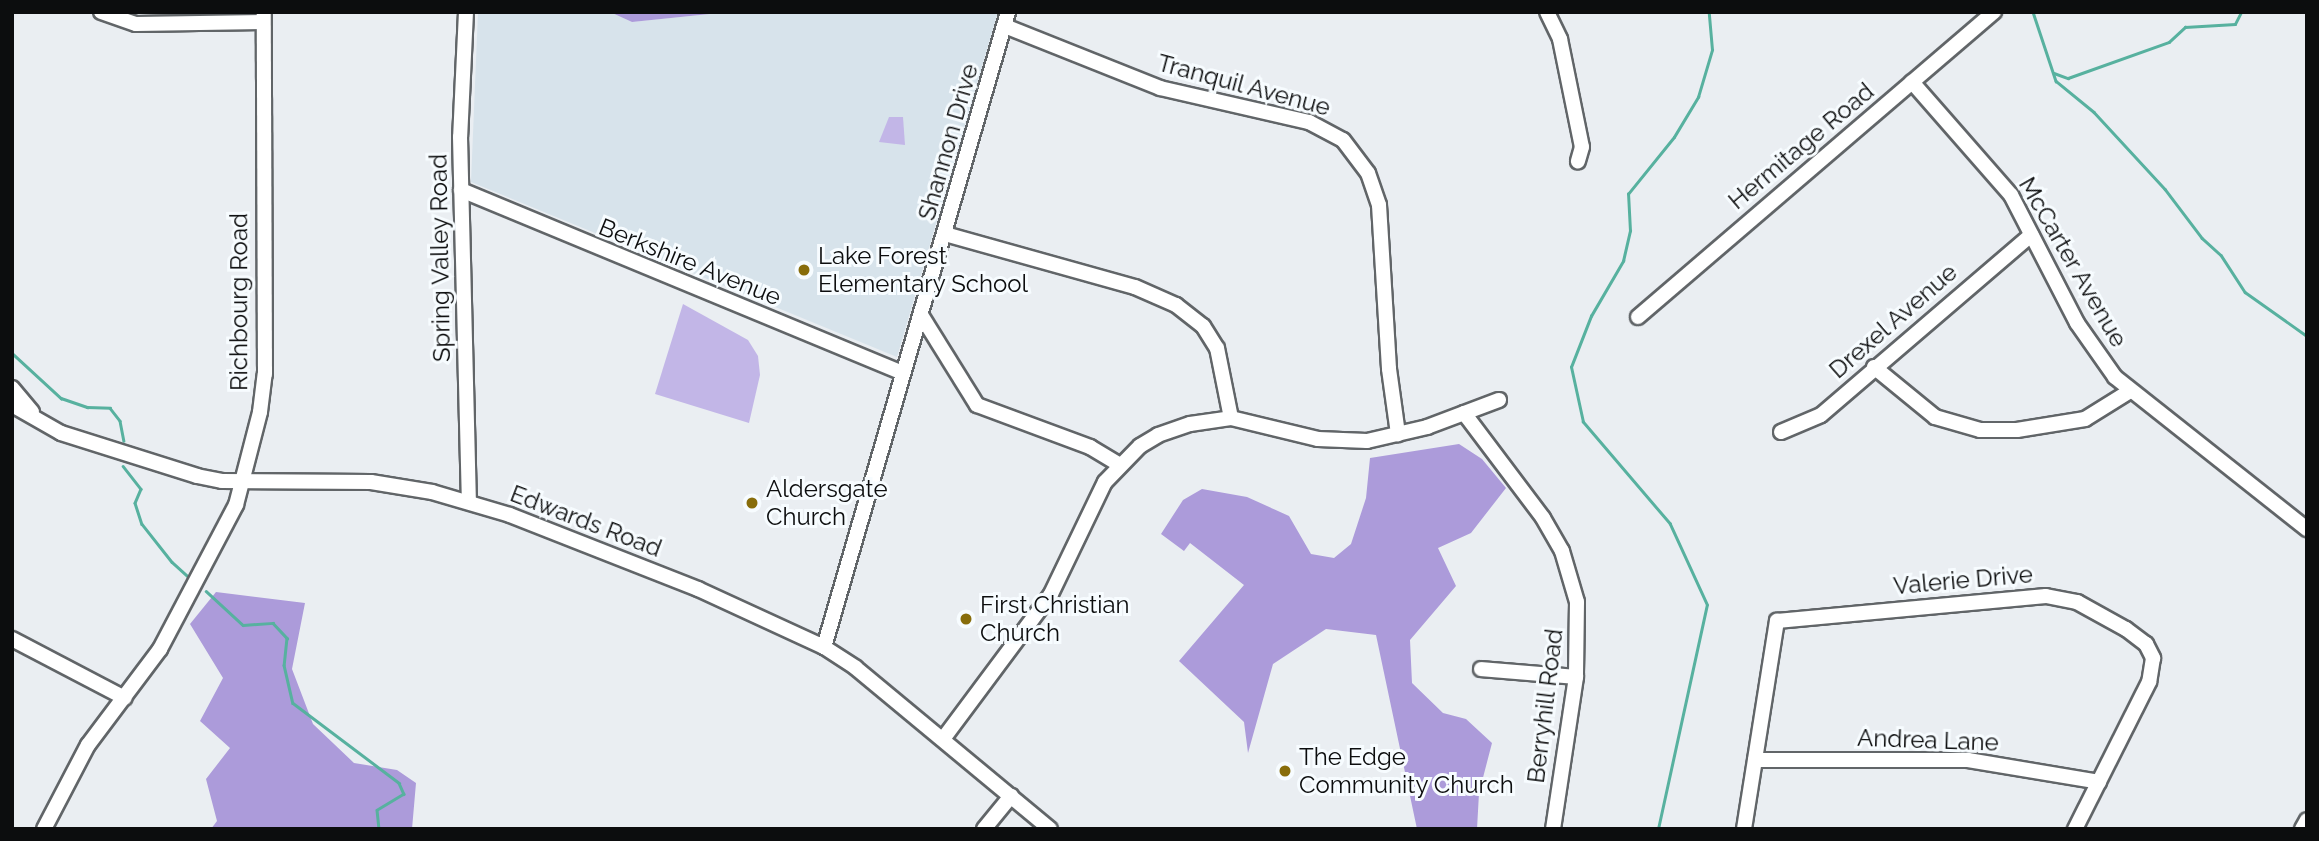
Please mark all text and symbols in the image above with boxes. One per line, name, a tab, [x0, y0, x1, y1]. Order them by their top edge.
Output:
street label: Tranquil Avenue	[1154, 48, 1334, 122]
street label: Shannon Drive	[912, 61, 984, 223]
street label: Hermitage Road	[1722, 77, 1880, 215]
street label: Spring Valley Road	[424, 153, 456, 363]
street label: McCarter Avenue	[2012, 171, 2134, 353]
street label: Berkshire Avenue	[594, 212, 786, 312]
street label: Richbourg Road	[225, 213, 253, 391]
place label: Lake Forest Elementary School	[818, 242, 1029, 298]
street label: Drexel Avenue	[1823, 257, 1963, 385]
marker: Lake Forest Elementary School	[796, 262, 812, 278]
place label: Aldersgate Church	[766, 475, 888, 531]
street label: Edwards Road	[506, 479, 666, 563]
marker: Aldersgate Church	[744, 495, 760, 511]
street label: Valerie Drive	[1892, 560, 2034, 600]
place label: First Christian Church	[980, 591, 1130, 647]
marker: First Christian Church	[958, 611, 974, 627]
street label: Berryhill Road	[1521, 627, 1569, 785]
street label: Andrea Lane	[1857, 723, 1999, 757]
place label: The Edge Community Church	[1299, 743, 1514, 799]
marker: The Edge Community Church	[1277, 763, 1293, 779]

